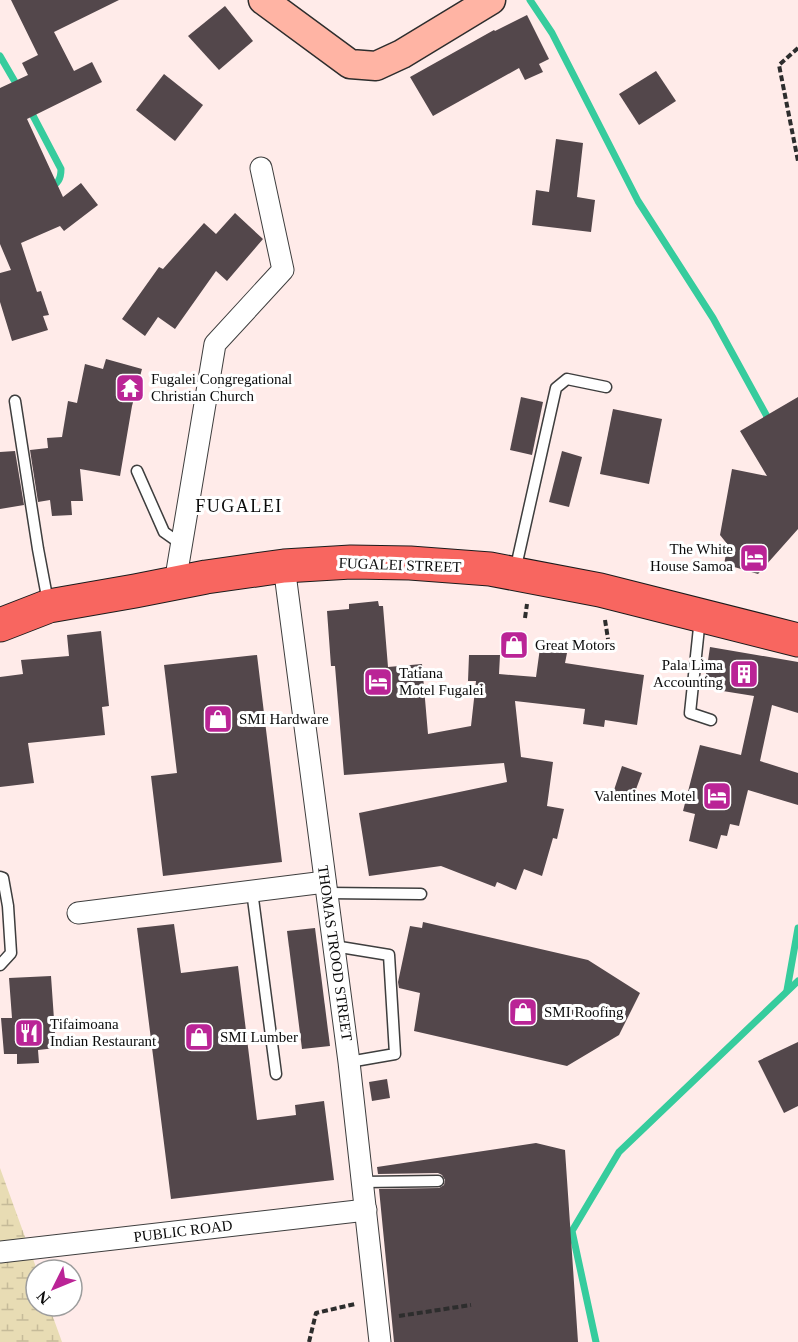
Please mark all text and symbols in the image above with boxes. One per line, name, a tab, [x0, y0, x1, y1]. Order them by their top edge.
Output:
place label: Fugalei Congregational Christian Church	[151, 371, 292, 404]
temple icon: Fugalei Congregational Christian Church	[114, 372, 146, 404]
district label: FUGALEI	[195, 496, 283, 516]
place label: The White House Samoa	[650, 541, 733, 574]
hotel icon: The White House Samoa	[738, 542, 770, 574]
street label: FUGALEI STREET	[338, 555, 462, 575]
shop icon: Great Motors	[498, 629, 530, 661]
place label: Great Motors	[535, 637, 616, 653]
place label: Pala Lima Accounting	[653, 657, 723, 690]
building icon: Pala Lima Accounting	[728, 658, 760, 690]
place label: Tatiana Motel Fugalei	[399, 665, 484, 698]
hotel icon: Tatiana Motel Fugalei	[362, 666, 394, 698]
shop icon: SMI Hardware	[202, 703, 234, 735]
place label: SMI Hardware	[239, 711, 329, 727]
hotel icon: Valentines Motel	[701, 780, 733, 812]
place label: Valentines Motel	[594, 788, 696, 804]
street label: THOMAS TROOD STREET	[315, 864, 355, 1042]
shop icon: SMI Roofing	[507, 996, 539, 1028]
place label: SMI Roofing	[544, 1004, 624, 1020]
place label: Tifaimoana Indian Restaurant	[50, 1016, 157, 1049]
restaurant icon: Tifaimoana Indian Restaurant	[13, 1017, 45, 1049]
shop icon: SMI Lumber	[183, 1021, 215, 1053]
place label: SMI Lumber	[220, 1029, 298, 1045]
street label: PUBLIC ROAD	[133, 1217, 234, 1245]
north arrow	[24, 1258, 84, 1318]
text: N	[33, 1288, 54, 1308]

